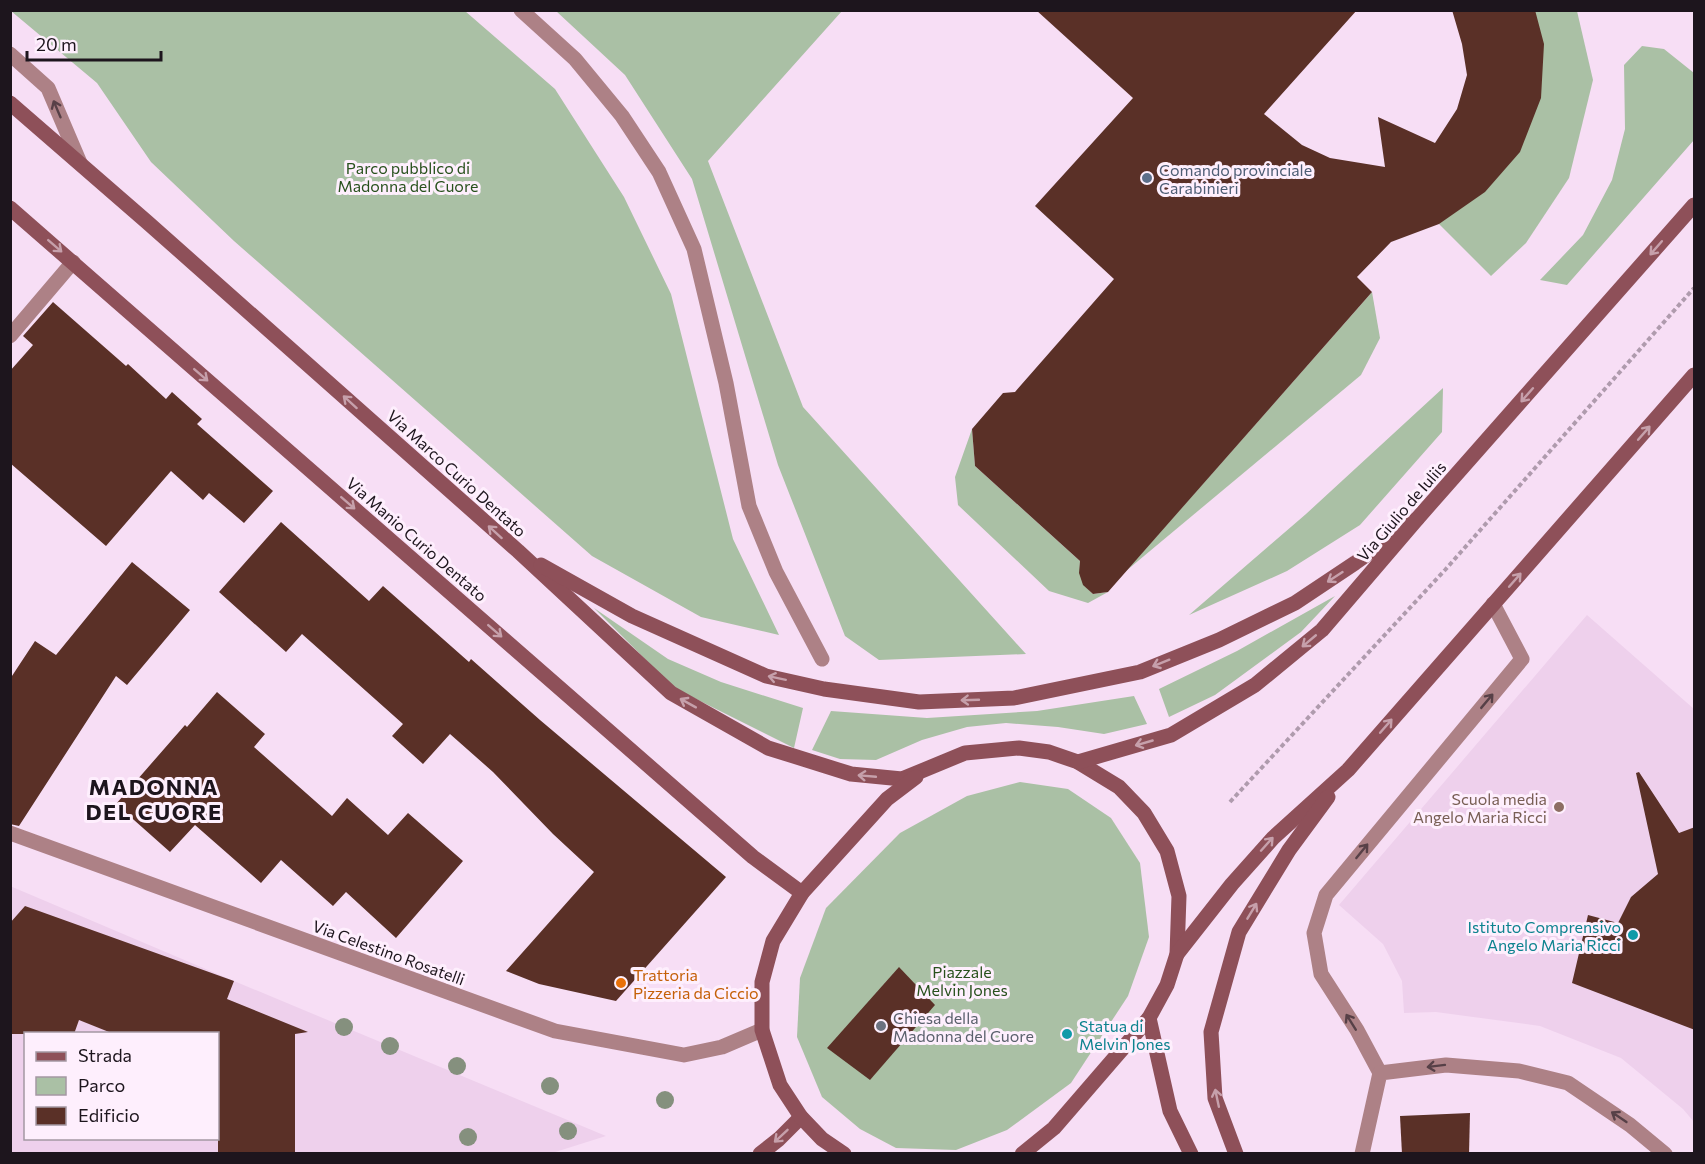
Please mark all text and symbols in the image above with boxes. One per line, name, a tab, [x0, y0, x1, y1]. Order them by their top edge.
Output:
scale bar	[27, 24, 160, 62]
text: 20 m	[36, 33, 77, 55]
one-way arrow	[51, 101, 62, 119]
park label: Parco pubblico di Madonna del Cuore	[338, 158, 478, 195]
place label: Comando provinciale Carabinieri	[1159, 160, 1312, 197]
marker: Comando provinciale Carabinieri	[1140, 171, 1154, 185]
one-way arrow	[47, 239, 62, 253]
one-way arrow	[1649, 241, 1663, 256]
one-way arrow	[194, 368, 209, 382]
one-way arrow	[1520, 387, 1534, 402]
one-way arrow	[342, 395, 357, 409]
street label: Via Marco Curio Dentato	[384, 406, 530, 540]
one-way arrow	[1637, 425, 1650, 441]
street label: Via Giulio de Iuliis	[1353, 457, 1449, 565]
street label: Via Manio Curio Dentato	[343, 473, 491, 605]
one-way arrow	[340, 496, 355, 510]
one-way arrow	[488, 525, 503, 539]
one-way arrow	[1327, 571, 1344, 583]
one-way arrow	[1508, 572, 1522, 587]
one-way arrow	[487, 624, 502, 638]
one-way arrow	[1302, 634, 1317, 648]
one-way arrow	[1152, 658, 1171, 669]
one-way arrow	[768, 672, 787, 684]
one-way arrow	[1480, 693, 1493, 709]
one-way arrow	[961, 694, 981, 705]
one-way arrow	[679, 697, 697, 708]
one-way arrow	[1379, 719, 1393, 734]
one-way arrow	[1135, 738, 1154, 749]
one-way arrow	[857, 770, 877, 781]
district label: MADONNA DEL CUORE	[85, 773, 223, 825]
place label: Scuola media Angelo Maria Ricci	[1413, 789, 1547, 826]
marker: Scuola media Angelo Maria Ricci	[1552, 800, 1566, 814]
one-way arrow	[1260, 837, 1274, 852]
one-way arrow	[1355, 844, 1369, 859]
one-way arrow	[1246, 903, 1258, 920]
street label: Via Celestino Rosatelli	[310, 916, 468, 988]
place label: Istituto Comprensivo Angelo Maria Ricci	[1468, 917, 1621, 954]
marker: Istituto Comprensivo Angelo Maria Ricci	[1626, 928, 1640, 942]
park label: Piazzale Melvin Jones	[916, 962, 1008, 999]
place label: Trattoria Pizzeria da Ciccio	[633, 965, 759, 1002]
marker: Trattoria Pizzeria da Ciccio	[614, 976, 628, 990]
place label: Chiesa della Madonna del Cuore	[893, 1008, 1034, 1045]
one-way arrow	[1345, 1013, 1358, 1030]
place label: Statua di Melvin Jones	[1079, 1016, 1170, 1053]
marker: Chiesa della Madonna del Cuore	[874, 1019, 888, 1033]
marker: Statua di Melvin Jones	[1060, 1027, 1074, 1041]
legend	[24, 1032, 219, 1140]
text: Strada	[78, 1044, 132, 1066]
one-way arrow	[1427, 1061, 1447, 1072]
text: Parco	[78, 1074, 125, 1096]
one-way arrow	[1211, 1089, 1222, 1109]
text: Edificio	[78, 1104, 140, 1126]
one-way arrow	[1611, 1111, 1627, 1123]
one-way arrow	[774, 1129, 789, 1143]

